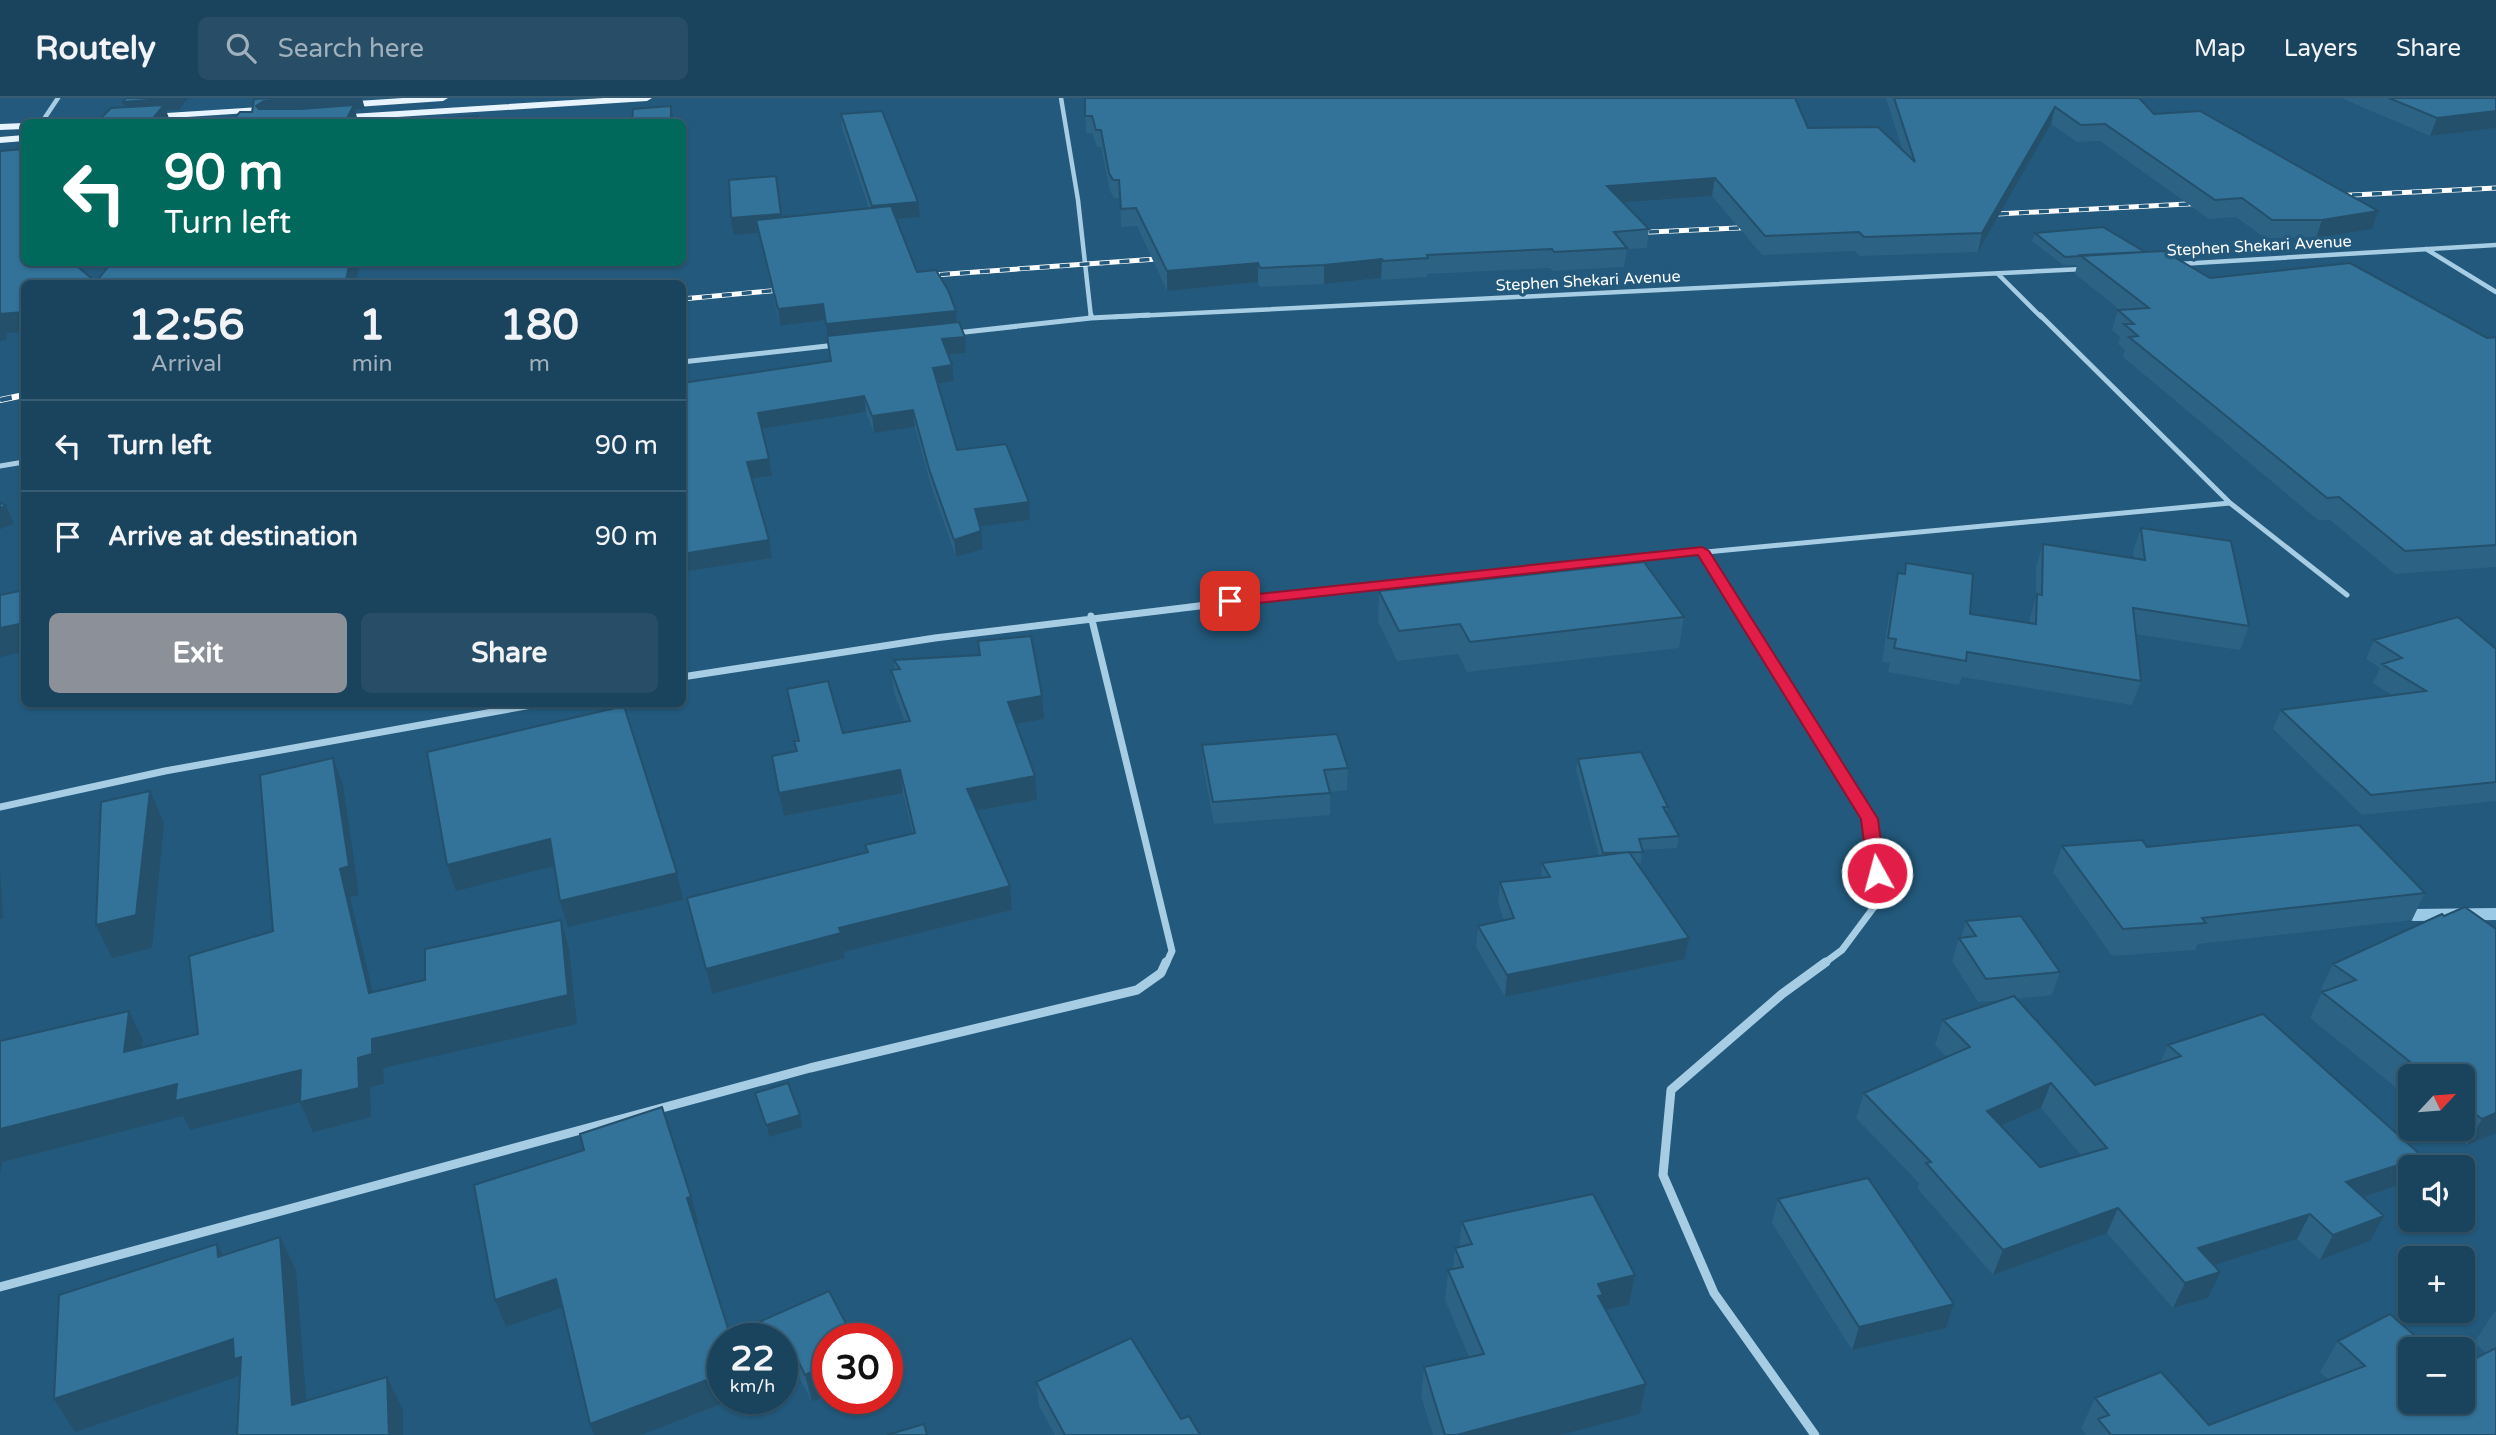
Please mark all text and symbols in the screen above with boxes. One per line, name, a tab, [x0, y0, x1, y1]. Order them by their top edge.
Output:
search box	[198, 17, 688, 80]
text: Routely	[35, 29, 156, 68]
icon: search	[222, 29, 260, 67]
text: Search here	[278, 33, 424, 64]
text: Map	[2194, 34, 2246, 63]
text: Layers	[2284, 34, 2358, 63]
text: Share	[2396, 34, 2461, 63]
text: 90 m	[164, 144, 283, 203]
icon: left	[49, 147, 140, 238]
text: Turn left	[164, 204, 291, 242]
street label: Stephen Shekari Avenue	[2166, 231, 2352, 261]
street label: Stephen Shekari Avenue	[1495, 266, 1681, 296]
text: 12:56	[128, 300, 245, 351]
text: 1	[359, 300, 385, 351]
text: 180	[500, 300, 579, 351]
text: Arrival	[151, 350, 222, 378]
text: min	[352, 350, 393, 378]
text: m	[529, 350, 550, 378]
icon: left	[49, 427, 87, 465]
text: Turn left	[108, 430, 211, 461]
text: 90 m	[595, 430, 658, 461]
icon: arrive	[49, 518, 87, 556]
text: Arrive at destination	[108, 521, 358, 552]
text: 90 m	[595, 521, 658, 552]
pin	[1200, 571, 1260, 631]
icon: arrive	[1211, 582, 1249, 620]
button: Exit	[49, 613, 347, 693]
button: Share	[361, 613, 658, 693]
position arrow	[1840, 836, 1914, 910]
north arrow	[2398, 1064, 2474, 1141]
map controls	[2398, 1064, 2475, 1414]
button: sound	[2398, 1155, 2475, 1232]
button: +	[2398, 1246, 2475, 1323]
speed limit sign: 30	[812, 1323, 903, 1414]
button: −	[2398, 1337, 2475, 1414]
text: 22	[731, 1338, 774, 1380]
text: km/h	[730, 1375, 775, 1397]

